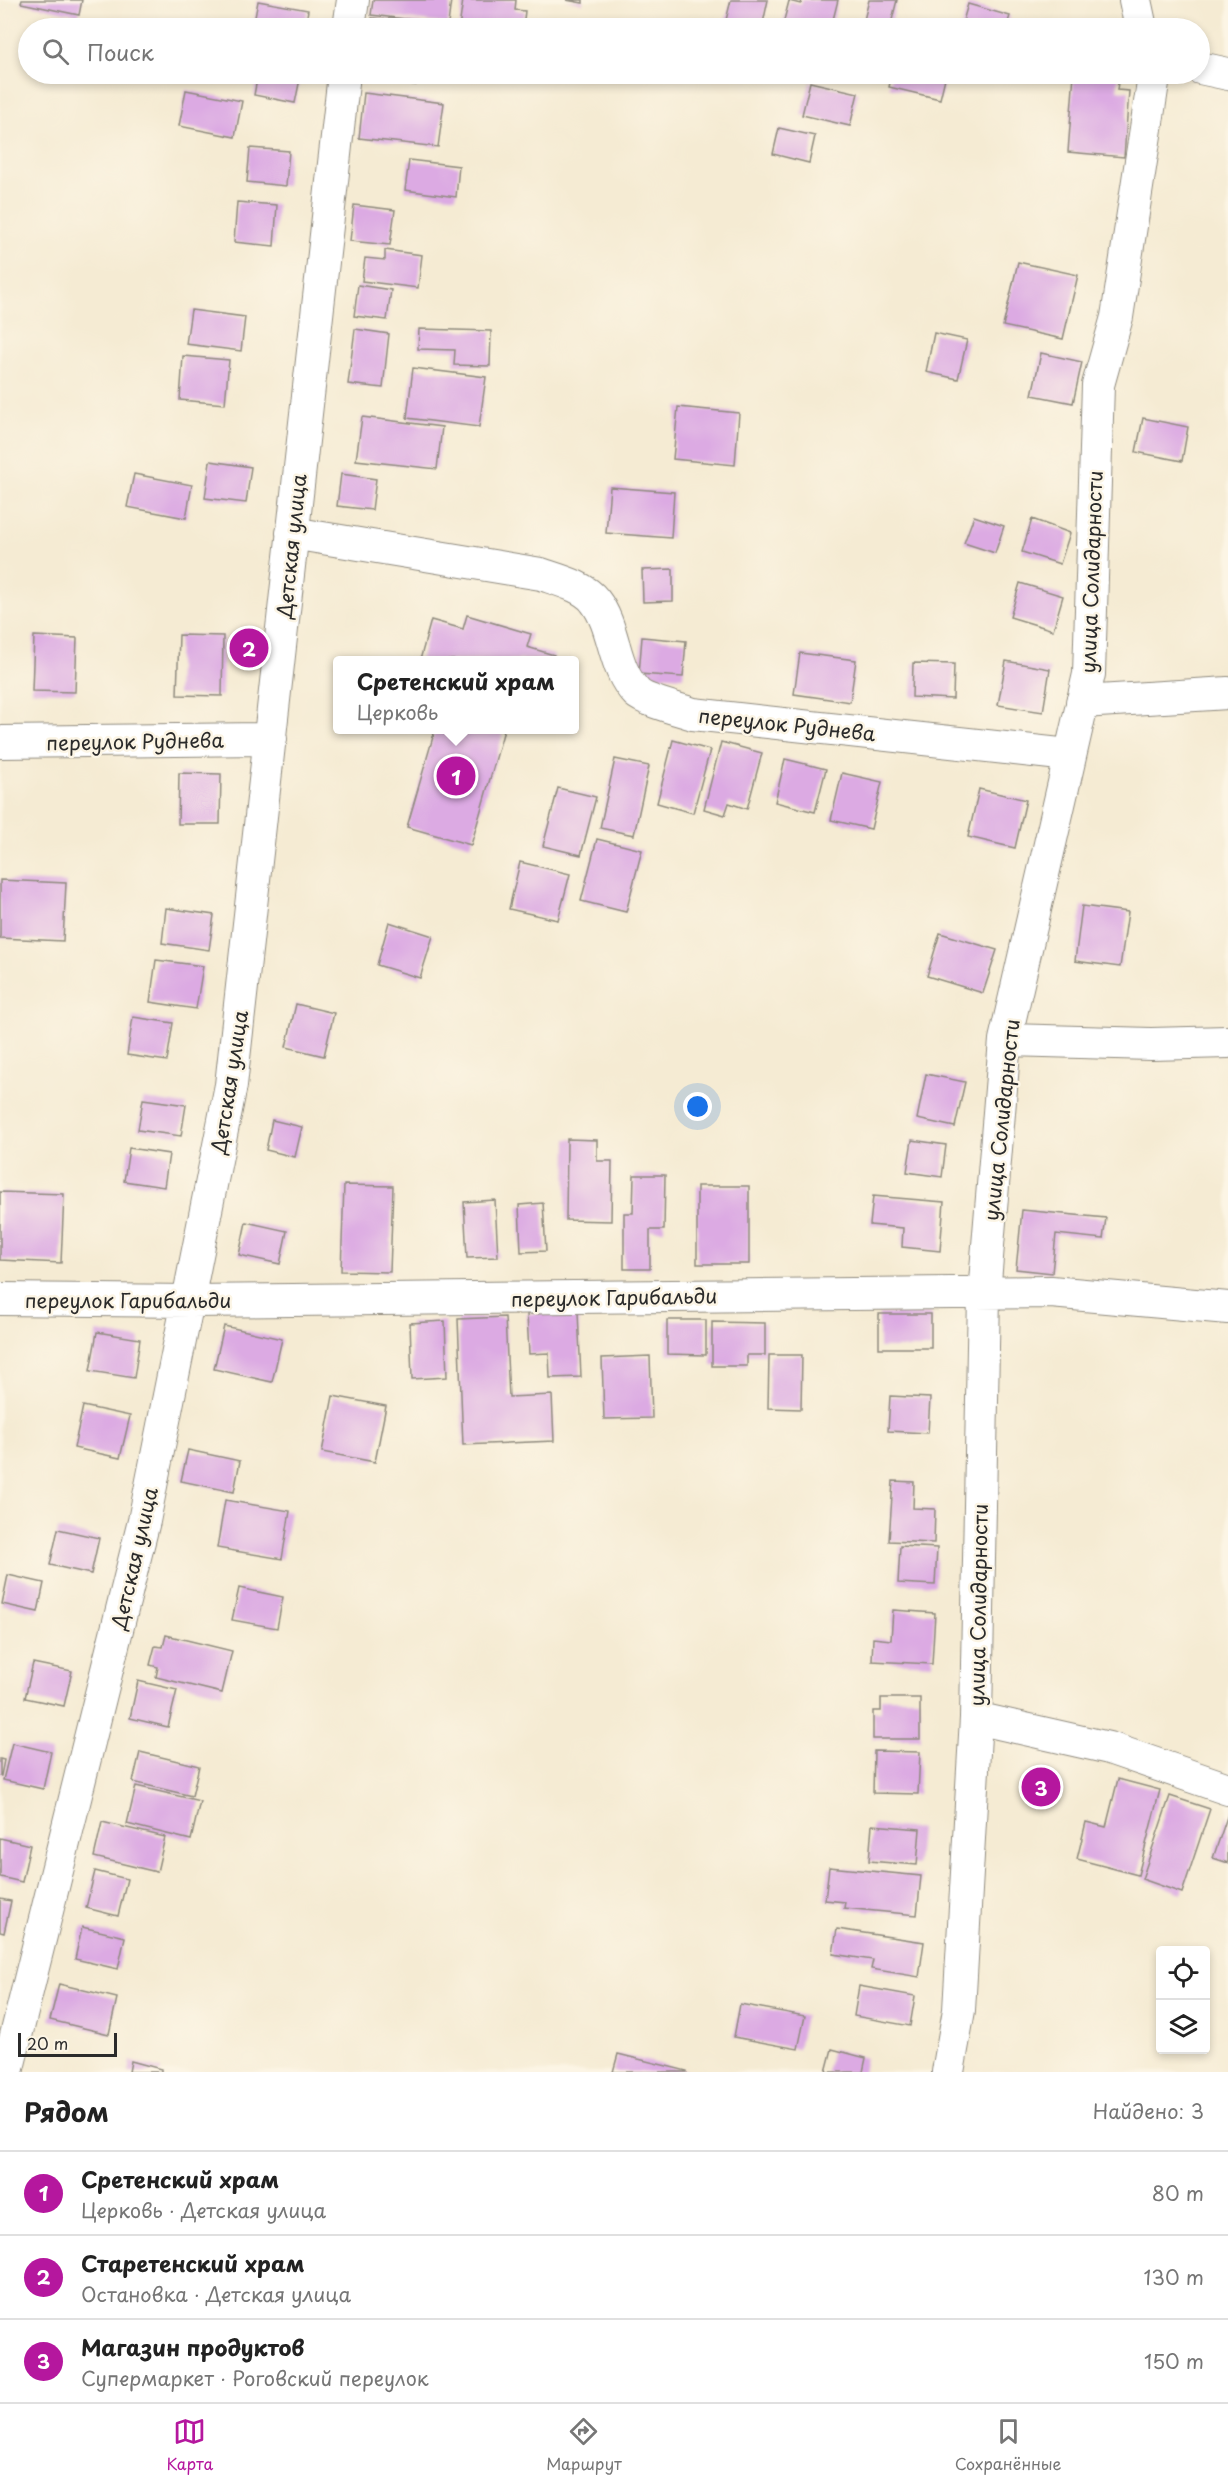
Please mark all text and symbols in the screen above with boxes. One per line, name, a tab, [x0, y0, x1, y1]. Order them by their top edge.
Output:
search box	[18, 18, 1210, 84]
icon: search	[39, 35, 72, 68]
text: Поиск	[87, 35, 154, 68]
street label: улица Солидарности	[1072, 470, 1110, 674]
street label: Детская улица	[268, 472, 314, 621]
pin: 2	[230, 626, 268, 670]
popup	[333, 656, 579, 734]
text: Сретенский храм	[357, 664, 555, 697]
text: Церковь	[357, 697, 438, 727]
street label: переулок Руднева	[697, 700, 877, 748]
street label: переулок Руднева	[46, 724, 225, 758]
pin: 1	[436, 754, 476, 798]
street label: Детская улица	[203, 1008, 255, 1157]
street label: улица Солидарности	[975, 1018, 1027, 1222]
your location	[683, 1092, 712, 1121]
street label: переулок Гарибальди	[510, 1280, 718, 1314]
street label: переулок Гарибальди	[25, 1285, 231, 1315]
street label: Детская улица	[103, 1484, 165, 1633]
street label: улица Солидарности	[961, 1503, 995, 1707]
pin: 3	[1022, 1764, 1060, 1810]
map controls	[1156, 1946, 1210, 2054]
button: locate	[1156, 1946, 1210, 2000]
button: layers	[1156, 2000, 1210, 2054]
scale bar	[18, 2030, 117, 2058]
text: 20 m	[27, 2031, 68, 2055]
text: Рядом	[24, 2092, 109, 2131]
text: Найдено: 3	[1093, 2096, 1204, 2126]
text: Сретенский храм	[81, 2162, 279, 2195]
text: 1	[39, 2178, 48, 2208]
text: 80 m	[1152, 2178, 1204, 2208]
text: Церковь · Детская улица	[81, 2195, 326, 2225]
text: Старетенский храм	[81, 2246, 305, 2279]
text: 2	[36, 2262, 51, 2292]
text: 130 m	[1144, 2262, 1204, 2292]
text: Остановка · Детская улица	[81, 2279, 351, 2309]
text: Магазин продуктов	[81, 2330, 305, 2363]
text: 3	[37, 2346, 50, 2376]
text: 150 m	[1144, 2346, 1204, 2376]
text: Супермаркет · Роговский переулок	[81, 2363, 429, 2393]
tab: Карта	[166, 2415, 213, 2475]
tab: Маршрут	[546, 2415, 622, 2475]
tab: Сохранённые	[955, 2415, 1062, 2475]

